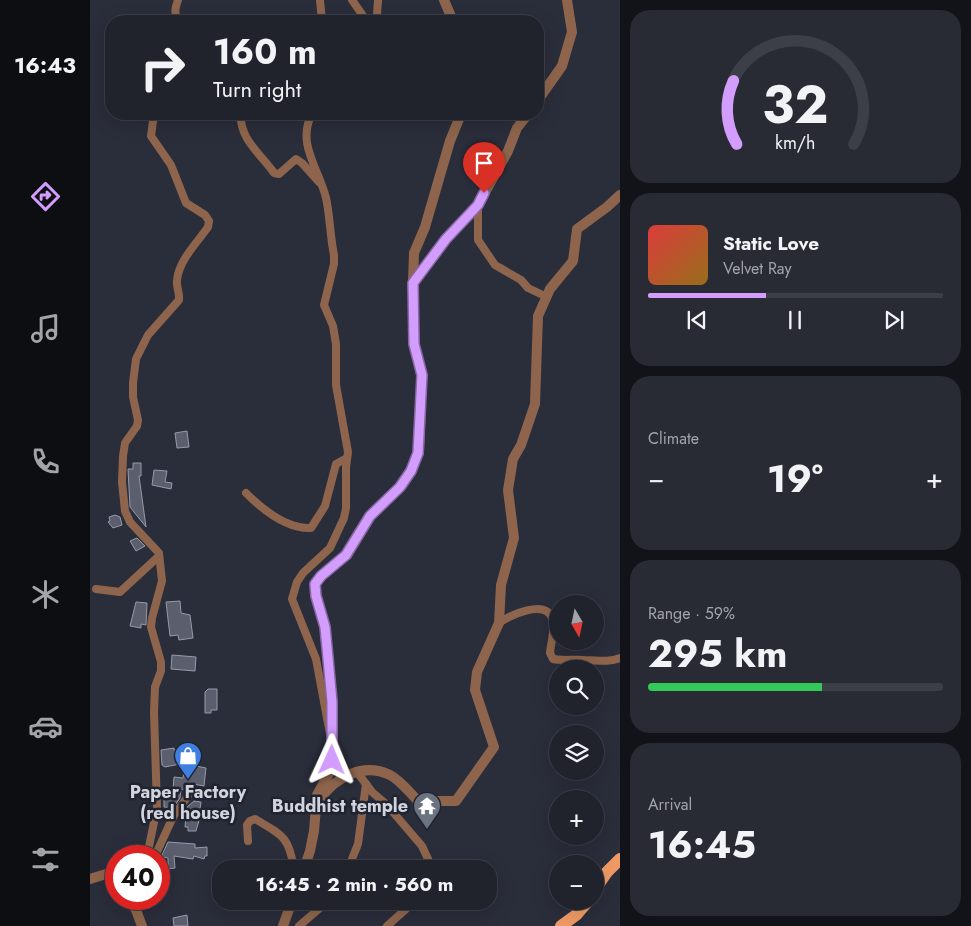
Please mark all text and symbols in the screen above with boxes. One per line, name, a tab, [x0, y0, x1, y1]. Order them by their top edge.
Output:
text: 160 m	[213, 27, 317, 77]
icon: right	[130, 35, 195, 100]
text: 16:43	[14, 49, 76, 81]
text: 32	[762, 67, 829, 143]
text: Turn right	[213, 73, 301, 105]
text: km/h	[775, 130, 816, 156]
pin	[463, 142, 505, 193]
icon: arrive	[470, 149, 498, 177]
icon: directions	[28, 179, 63, 214]
text: Static Love	[723, 230, 819, 257]
text: Velvet Ray	[723, 257, 792, 280]
icon: previous	[683, 306, 711, 334]
icon: pause	[781, 306, 809, 334]
icon: next	[880, 306, 908, 334]
icon: music	[28, 311, 63, 346]
text: Climate	[648, 427, 699, 450]
icon: phone	[28, 444, 63, 479]
text: 19°	[767, 451, 823, 506]
text: −	[648, 458, 665, 499]
text: +	[926, 458, 943, 499]
icon: climate	[28, 577, 63, 612]
north arrow	[549, 595, 604, 650]
map controls	[549, 595, 604, 910]
text: Range · 59%	[648, 602, 735, 625]
text: 295 km	[648, 626, 787, 681]
button: search	[549, 660, 604, 715]
icon: car	[28, 709, 63, 744]
button: layers	[549, 725, 604, 780]
position arrow	[305, 733, 357, 785]
shop icon: Paper Factory (red house)	[173, 741, 203, 780]
place label: Paper Factory (red house)	[130, 779, 247, 826]
button: +	[549, 790, 604, 845]
temple icon: Buddhist temple	[412, 791, 442, 830]
place label: Buddhist temple	[272, 793, 408, 819]
text: Arrival	[648, 793, 692, 816]
text: 16:45	[648, 817, 756, 872]
icon: filters	[28, 842, 63, 877]
speed limit sign: 40	[105, 845, 170, 910]
button: −	[549, 855, 604, 910]
text: 16:45 · 2 min · 560 m	[256, 871, 453, 898]

